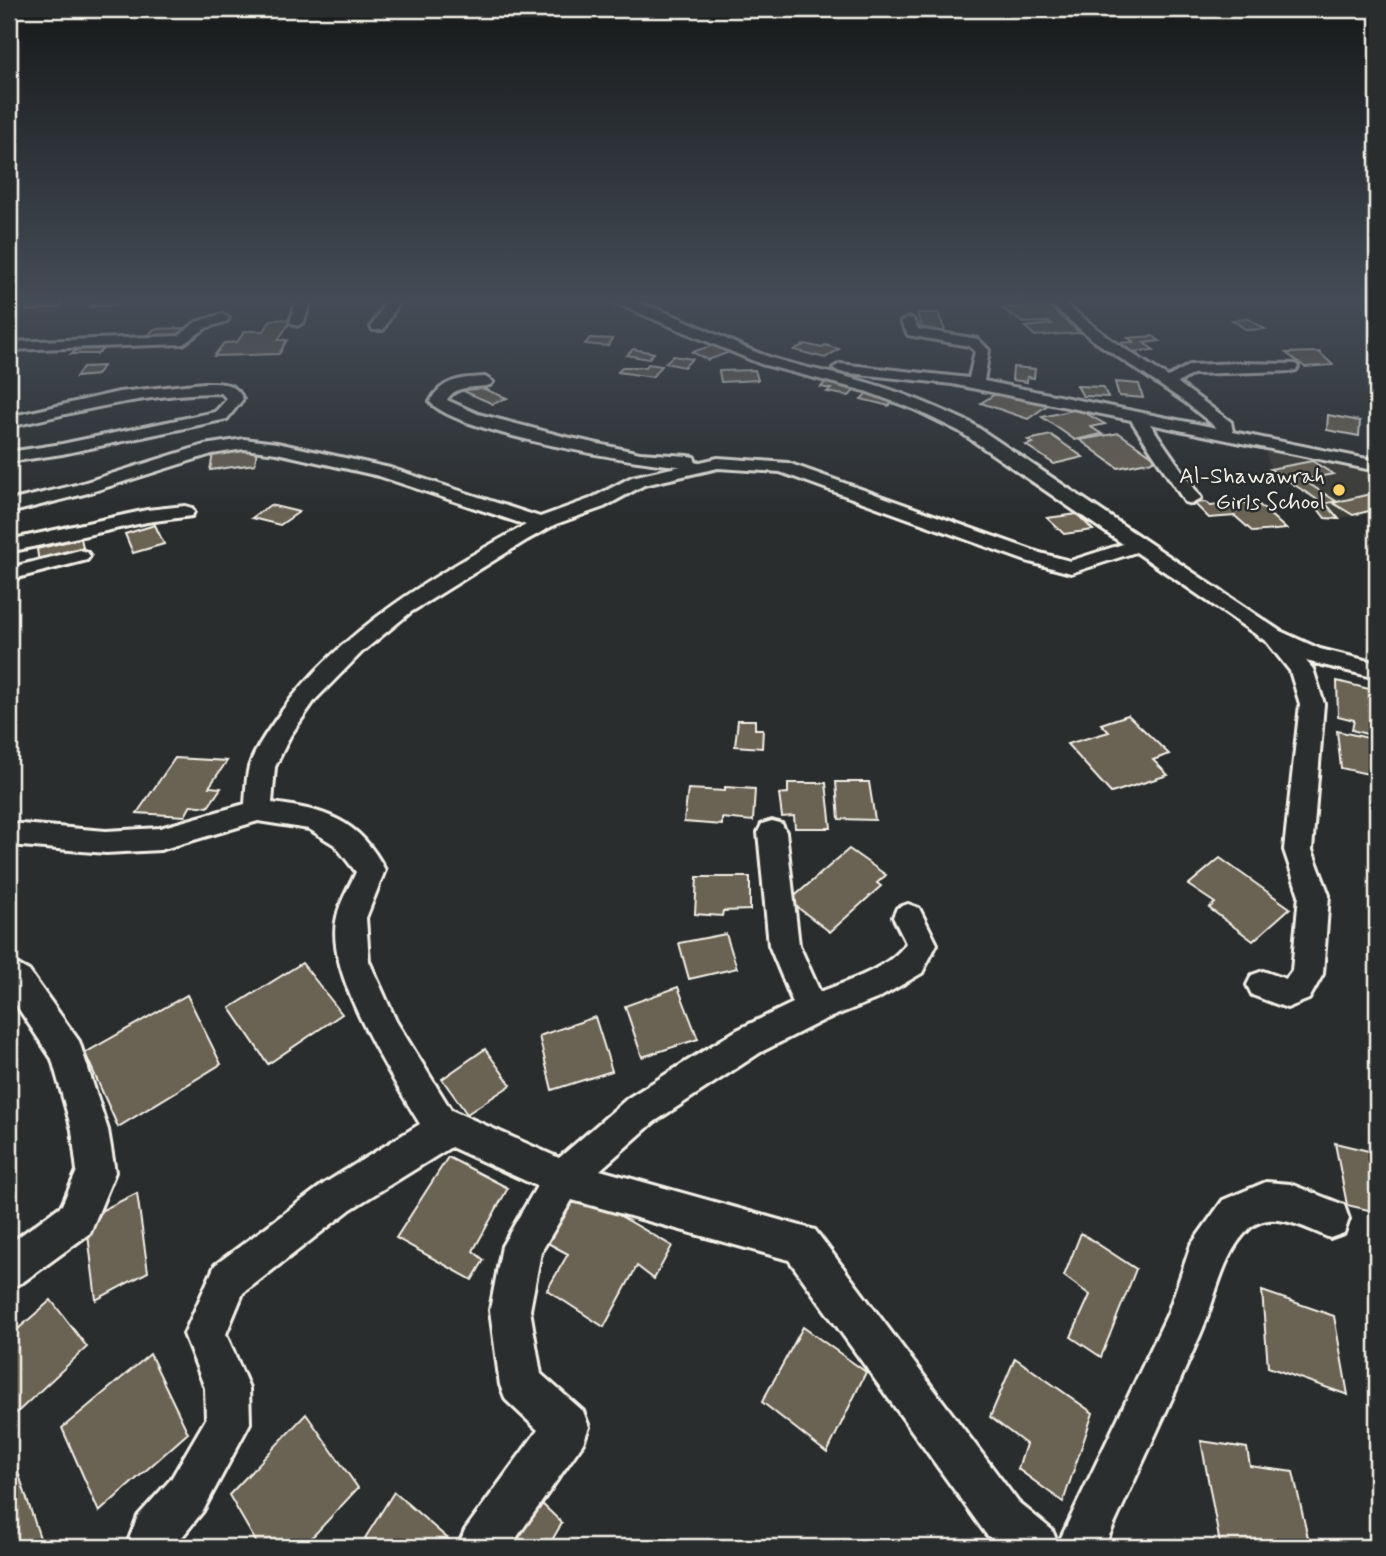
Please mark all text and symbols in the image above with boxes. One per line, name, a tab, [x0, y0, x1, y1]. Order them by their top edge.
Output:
place label: Al-Shawawrah Girls School	[1179, 462, 1325, 518]
marker: Al-Shawawrah Girls School	[1331, 482, 1347, 498]

